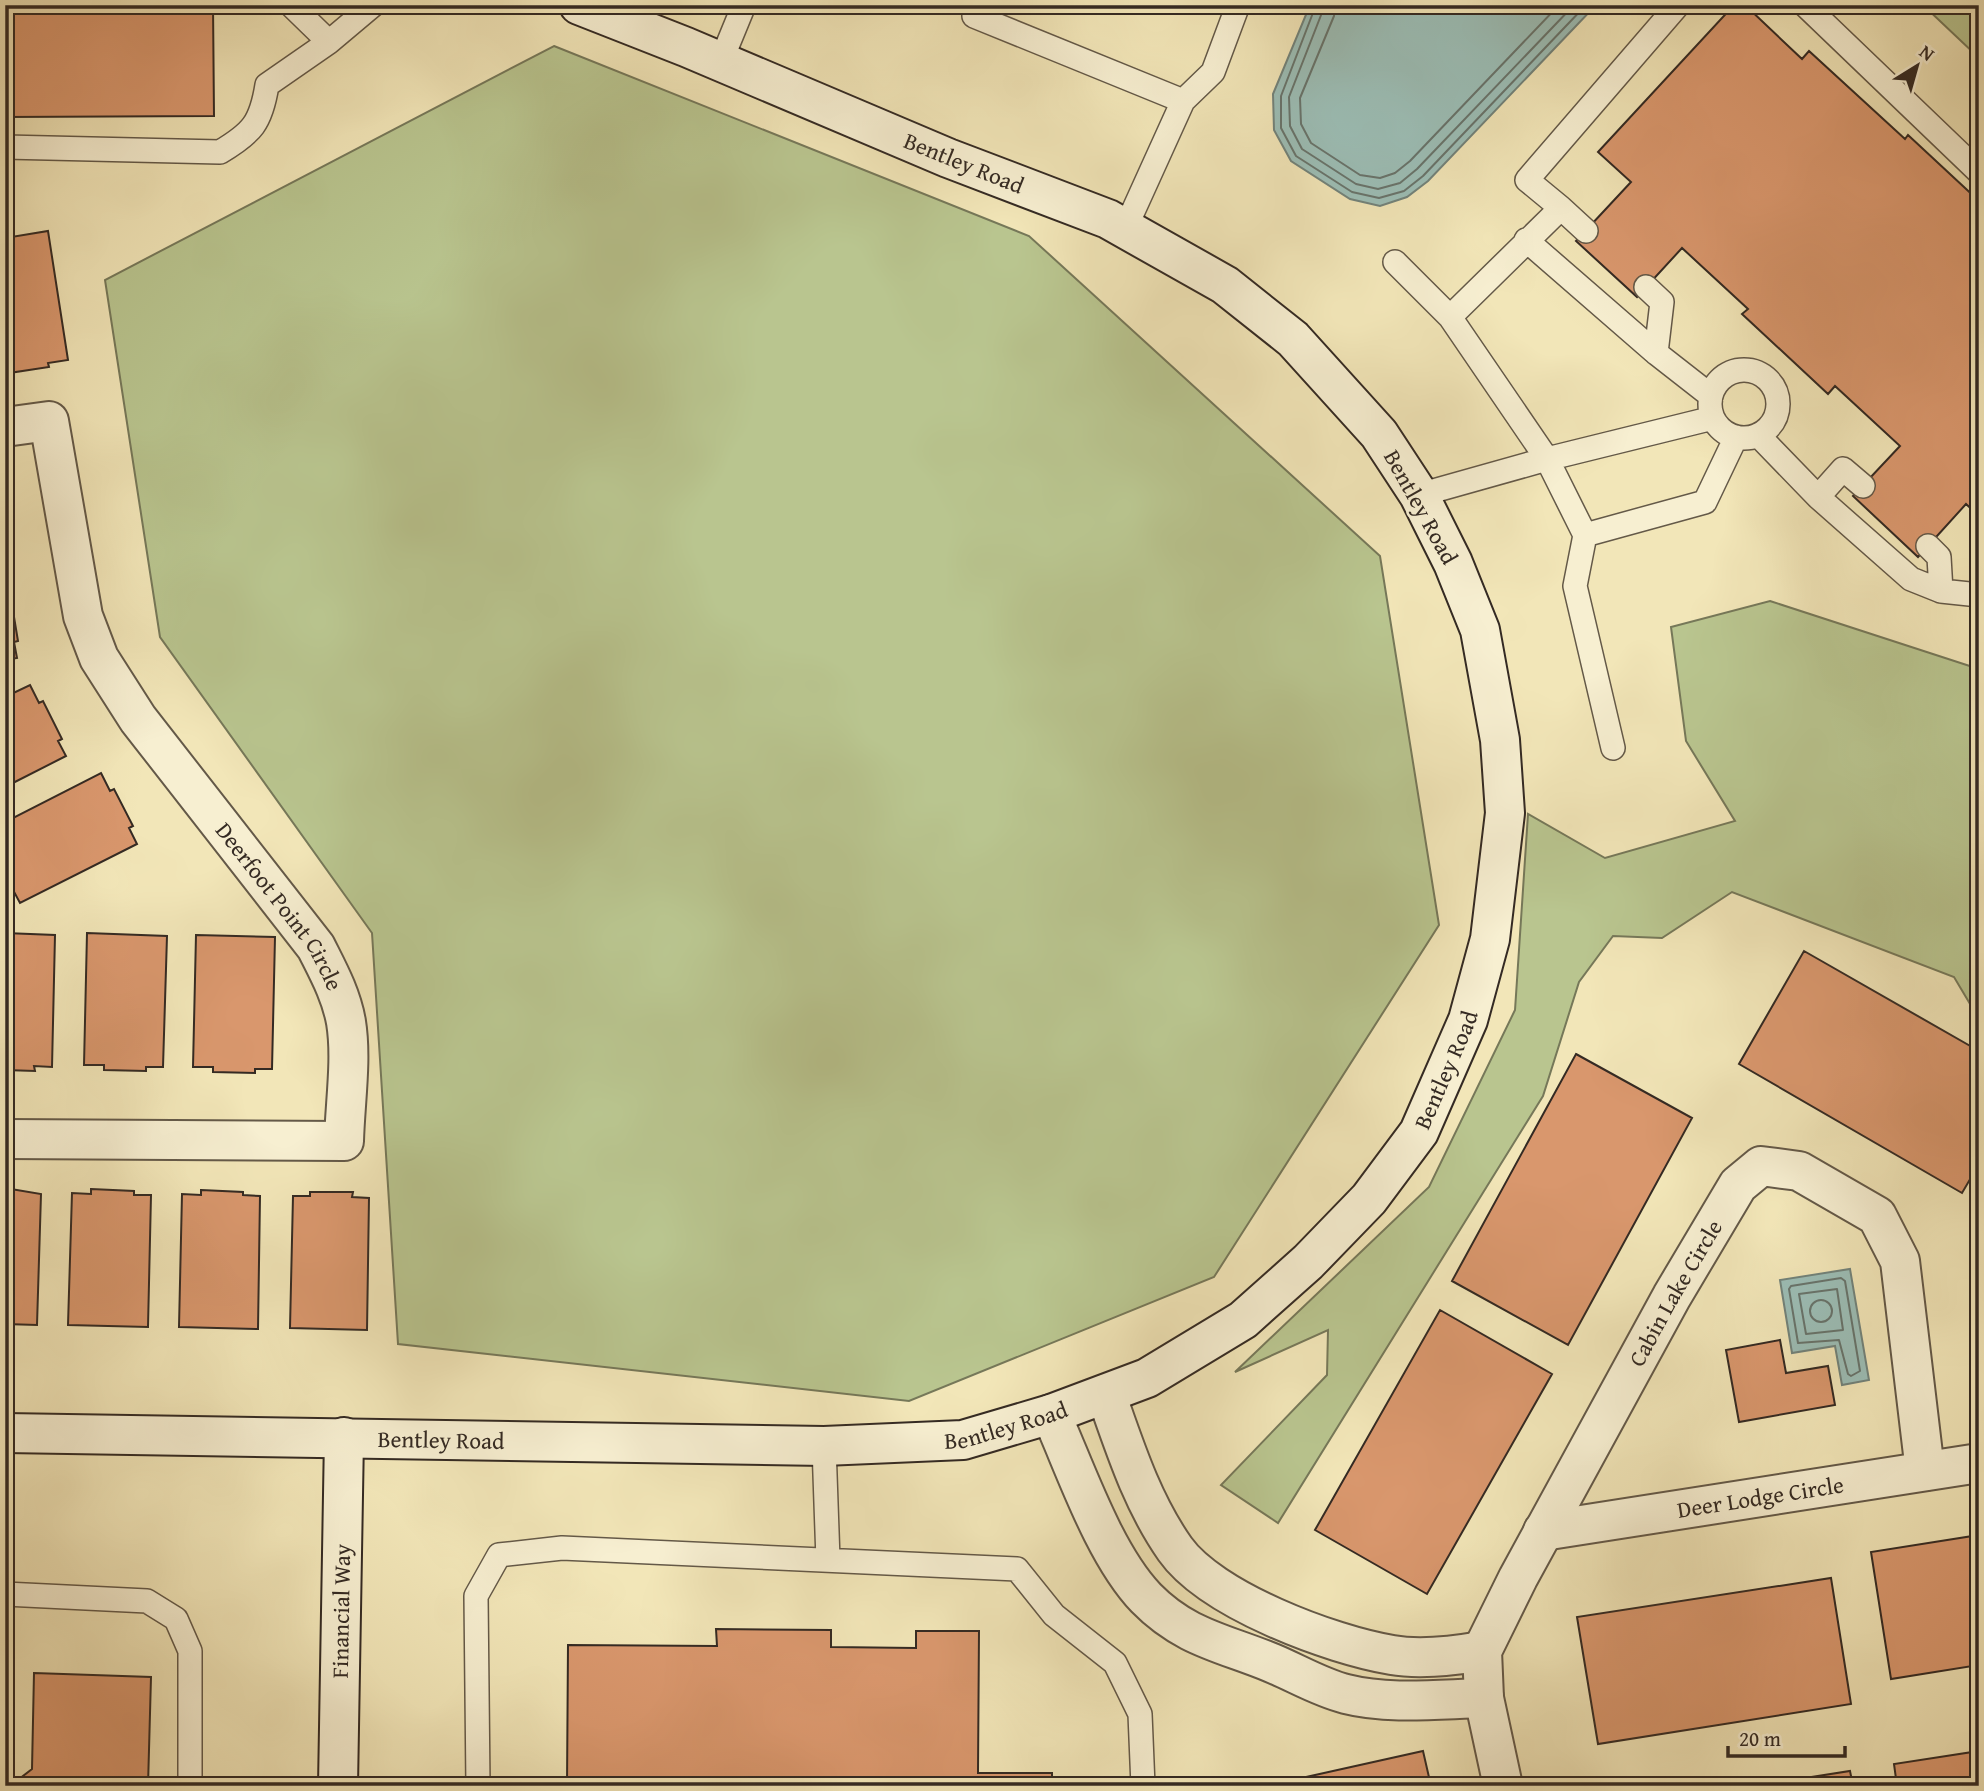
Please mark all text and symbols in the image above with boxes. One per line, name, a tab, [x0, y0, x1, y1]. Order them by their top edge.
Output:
north arrow	[1882, 32, 1952, 102]
text: N	[1914, 37, 1941, 68]
street label: Bentley Road	[899, 123, 1030, 202]
street label: Bentley Road	[1376, 443, 1467, 571]
street label: Deerfoot Point Circle	[208, 815, 352, 995]
street label: Bentley Road	[1405, 1006, 1486, 1134]
street label: Cabin Lake Circle	[1620, 1213, 1730, 1372]
street label: Bentley Road	[944, 1392, 1073, 1457]
street label: Bentley Road	[377, 1422, 505, 1457]
street label: Deer Lodge Circle	[1675, 1467, 1846, 1526]
street label: Financial Way	[323, 1543, 358, 1679]
scale bar	[1728, 1714, 1846, 1758]
text: 20 m	[1739, 1723, 1781, 1754]

